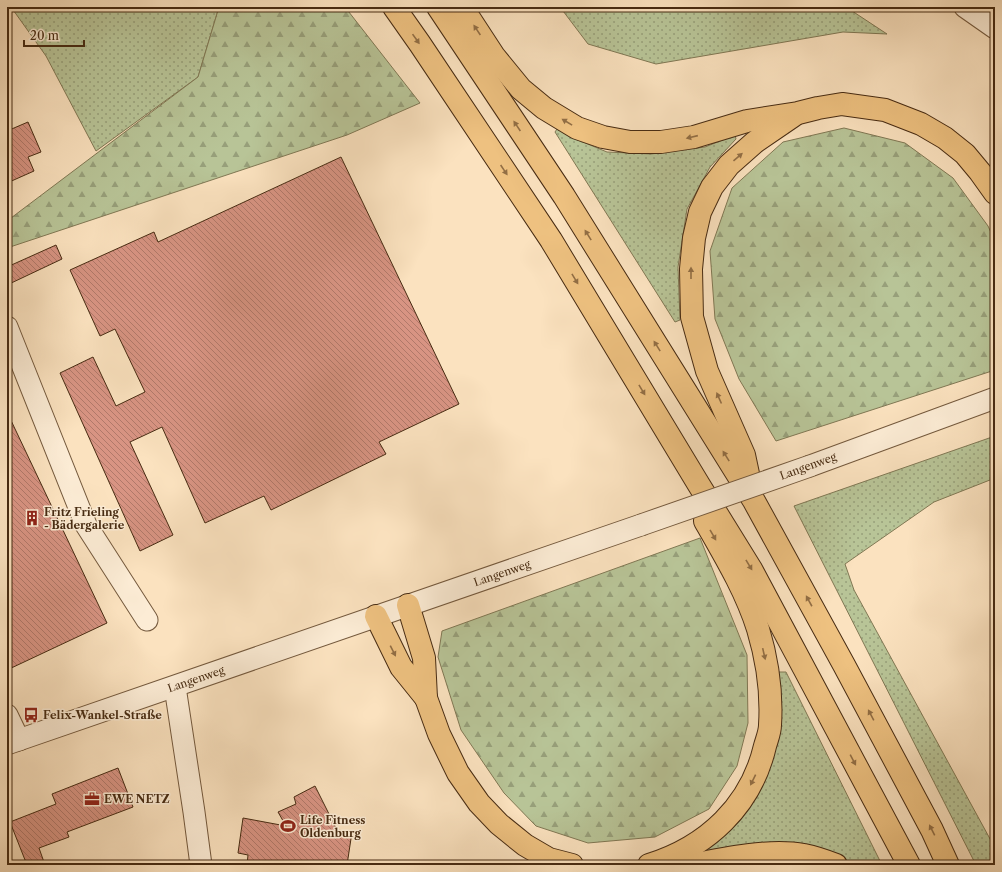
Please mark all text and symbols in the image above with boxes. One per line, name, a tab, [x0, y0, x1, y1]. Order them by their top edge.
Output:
scale bar	[24, 22, 84, 48]
one-way arrow	[473, 25, 481, 35]
text: 20 m	[30, 28, 59, 43]
one-way arrow	[412, 33, 420, 44]
one-way arrow	[562, 118, 572, 126]
one-way arrow	[513, 121, 521, 132]
one-way arrow	[686, 134, 699, 140]
one-way arrow	[733, 152, 743, 161]
one-way arrow	[500, 165, 508, 175]
one-way arrow	[584, 230, 592, 241]
one-way arrow	[688, 266, 694, 279]
one-way arrow	[571, 274, 579, 284]
one-way arrow	[653, 341, 661, 351]
one-way arrow	[638, 385, 646, 395]
one-way arrow	[716, 393, 722, 404]
street label: Langenweg	[778, 449, 838, 483]
one-way arrow	[722, 450, 729, 462]
place label: Fritz Frieling - Bädergalerie	[44, 505, 125, 532]
building icon: Fritz Frieling - Bädergalerie	[23, 509, 41, 527]
one-way arrow	[709, 529, 716, 541]
street label: Langenweg	[472, 557, 532, 589]
one-way arrow	[746, 559, 753, 571]
one-way arrow	[805, 595, 812, 607]
one-way arrow	[390, 646, 396, 657]
one-way arrow	[761, 647, 767, 660]
street label: Langenweg	[166, 663, 226, 695]
bus stop icon: Felix-Wankel-Straße	[22, 706, 40, 724]
place label: Felix-Wankel-Straße	[43, 708, 162, 722]
one-way arrow	[868, 709, 874, 721]
one-way arrow	[850, 754, 857, 765]
one-way arrow	[750, 775, 756, 786]
office icon: EWE NETZ	[83, 790, 101, 808]
place label: EWE NETZ	[104, 792, 170, 806]
place label: Life Fitness Oldenburg	[300, 813, 365, 840]
sports icon: Life Fitness Oldenburg	[279, 817, 297, 835]
one-way arrow	[928, 824, 935, 836]

